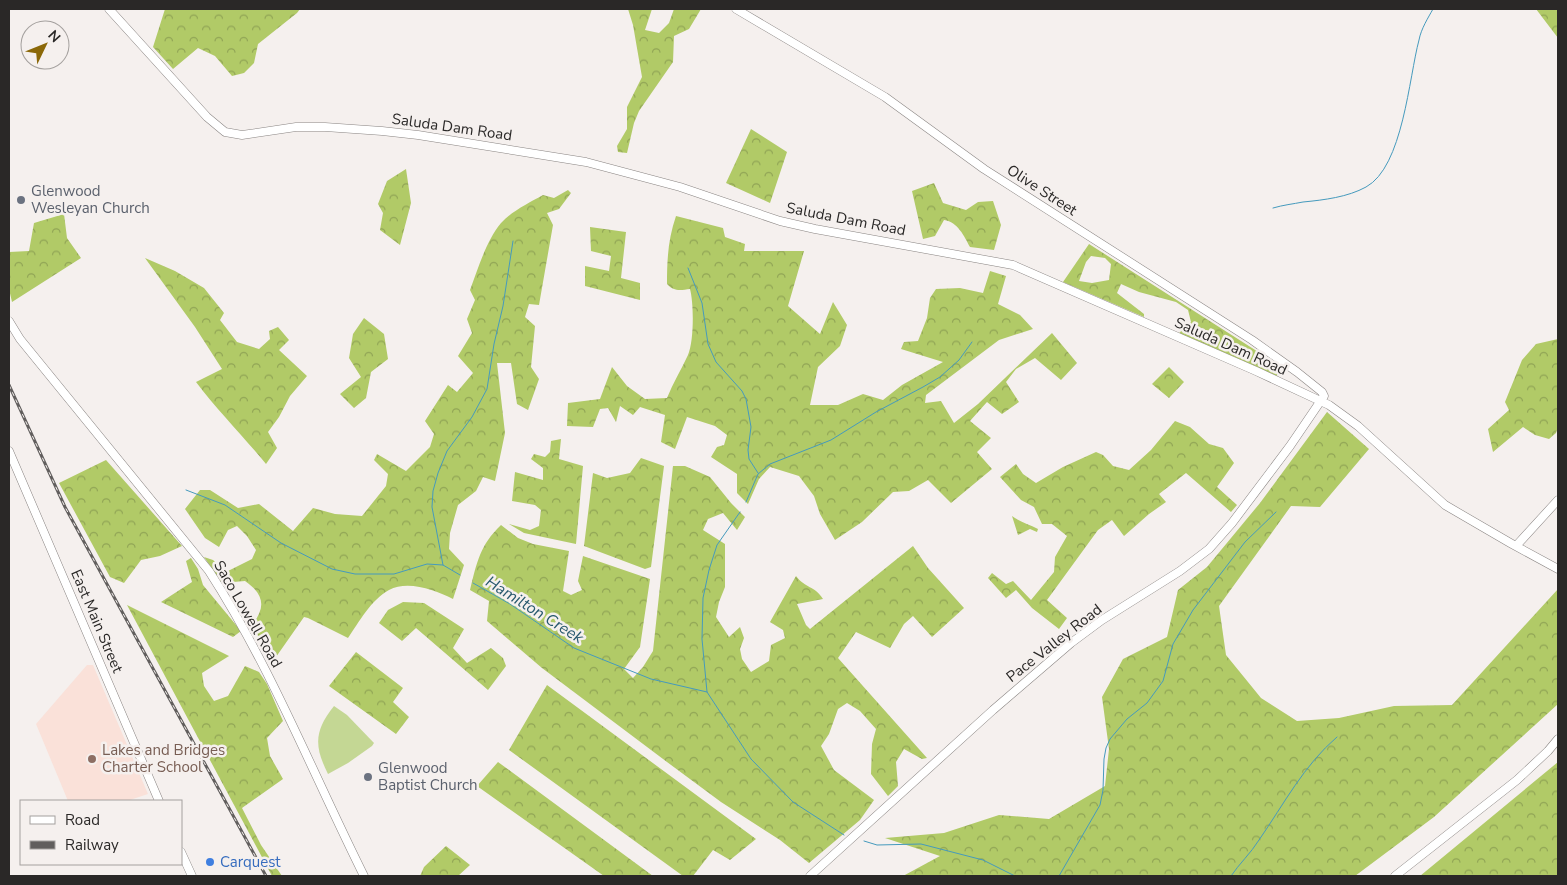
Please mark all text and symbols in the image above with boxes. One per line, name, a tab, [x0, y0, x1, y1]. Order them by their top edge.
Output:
north arrow	[20, 20, 70, 70]
text: N	[44, 26, 65, 47]
street label: Saluda Dam Road	[391, 109, 513, 145]
street label: Olive Street	[1003, 160, 1082, 221]
place label: Glenwood Wesleyan Church	[31, 181, 150, 218]
marker: Glenwood Wesleyan Church	[15, 194, 27, 206]
street label: Saluda Dam Road	[785, 198, 907, 240]
street label: Saluda Dam Road	[1172, 312, 1290, 380]
street label: Saco Lowell Road	[209, 557, 287, 671]
street label: East Main Street	[66, 566, 128, 676]
water label: Hamilton Creek	[481, 571, 589, 649]
street label: Pace Valley Road	[1002, 599, 1106, 687]
place label: Lakes and Bridges Charter School	[102, 740, 225, 777]
marker: Lakes and Bridges Charter School	[86, 753, 98, 765]
place label: Glenwood Baptist Church	[378, 758, 478, 795]
marker: Glenwood Baptist Church	[362, 771, 374, 783]
legend	[20, 800, 182, 865]
text: Road	[65, 810, 100, 830]
text: Railway	[65, 835, 119, 855]
place label: Carquest	[220, 852, 281, 872]
marker: Carquest	[204, 856, 216, 868]

